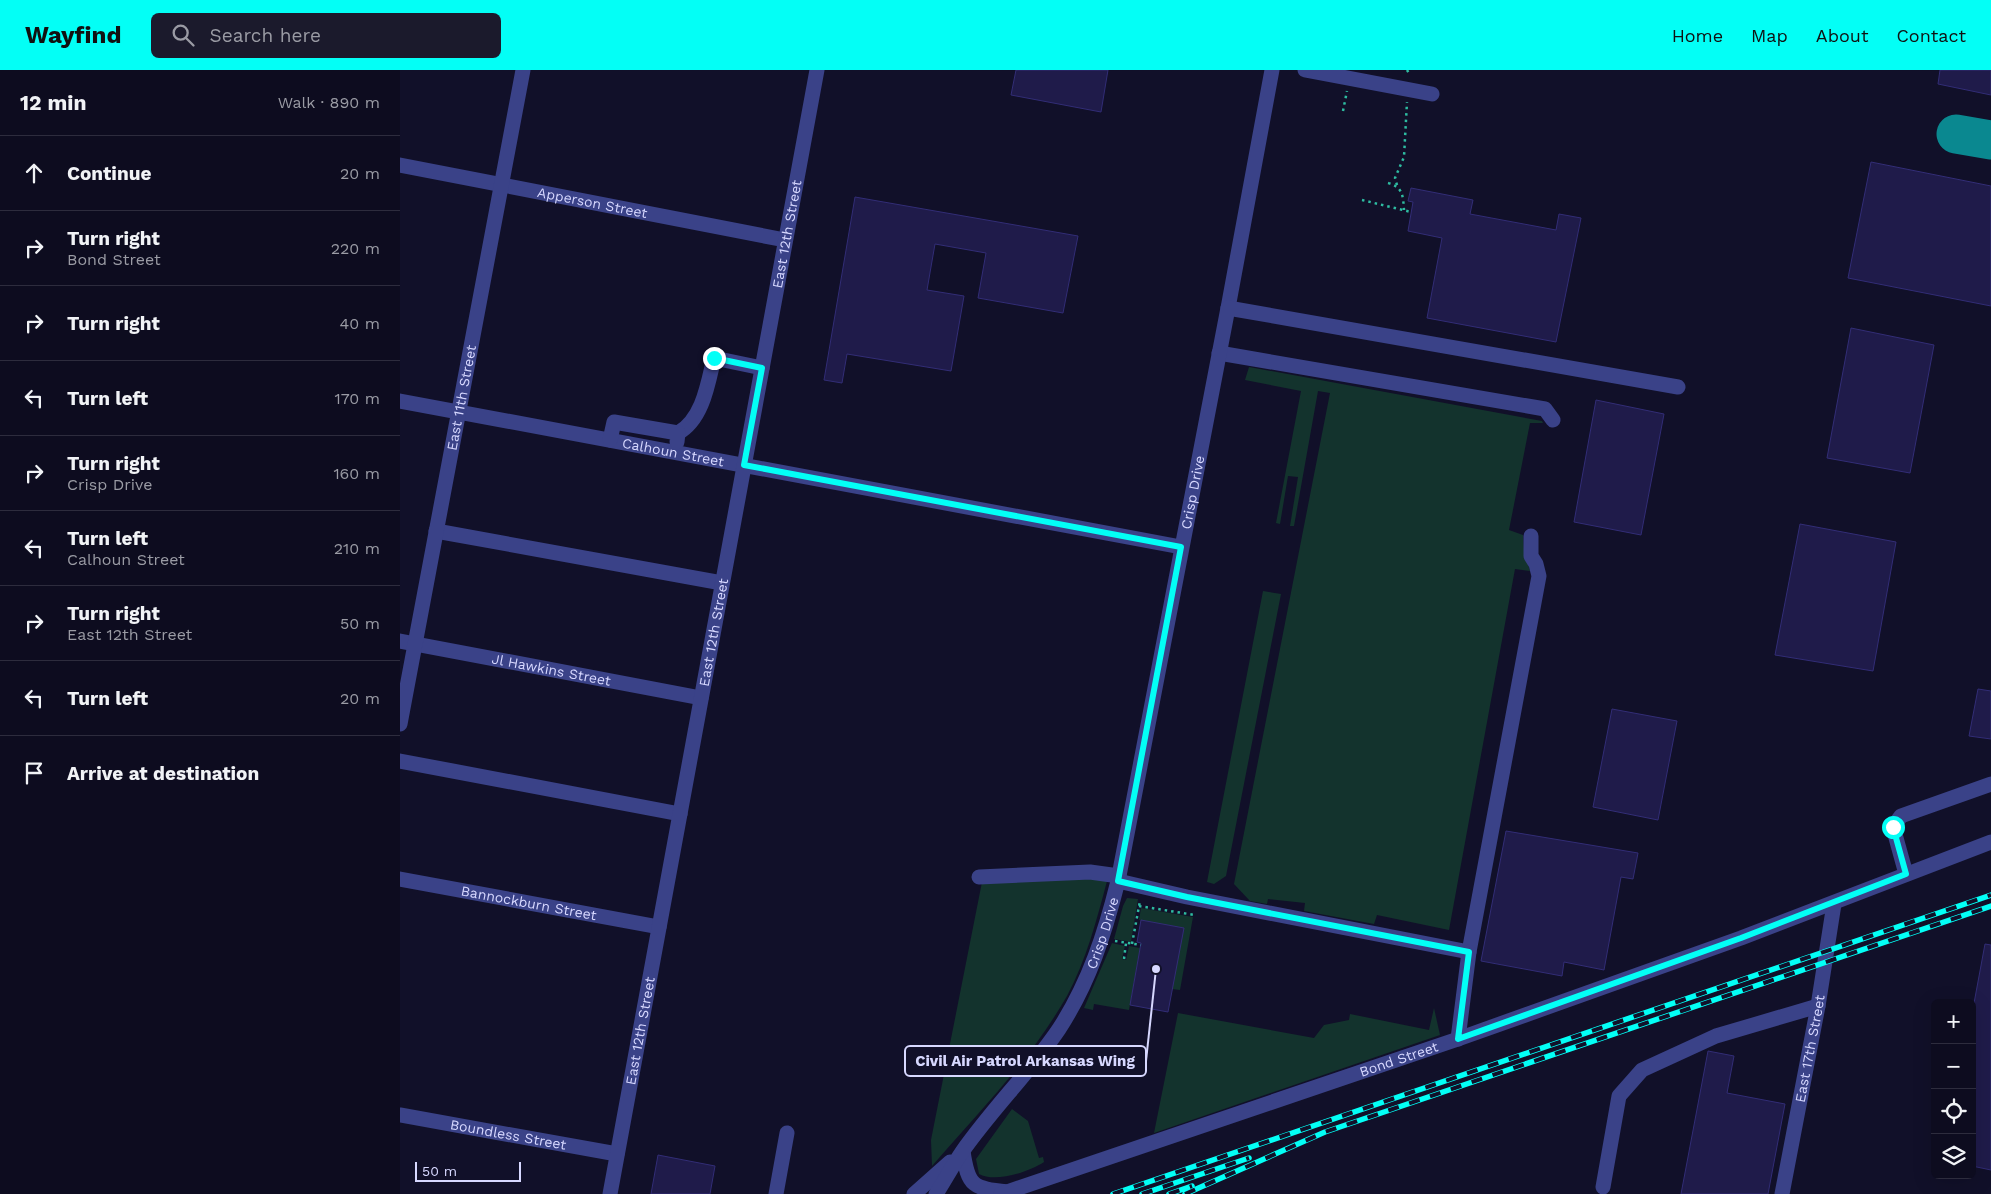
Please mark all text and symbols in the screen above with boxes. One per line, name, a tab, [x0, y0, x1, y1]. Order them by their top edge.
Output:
search box	[151, 13, 501, 58]
text: Wayfind	[25, 21, 121, 49]
icon: search	[169, 21, 197, 49]
text: Search here	[209, 24, 321, 47]
text: Home	[1672, 25, 1723, 46]
text: Map	[1751, 25, 1788, 46]
text: About	[1816, 25, 1868, 46]
text: Contact	[1896, 25, 1966, 46]
text: 12 min	[20, 90, 86, 115]
text: Walk · 890 m	[278, 93, 380, 112]
icon: ahead	[20, 159, 48, 187]
text: Continue	[67, 162, 151, 185]
text: 20 m	[340, 164, 380, 183]
street label: East 12th Street	[769, 179, 805, 290]
street label: Apperson Street	[536, 184, 649, 221]
text: Turn right	[67, 227, 160, 250]
icon: right	[20, 234, 48, 262]
text: 220 m	[331, 239, 380, 258]
text: Bond Street	[67, 250, 161, 269]
icon: right	[20, 309, 48, 337]
text: Turn right	[67, 312, 160, 335]
text: 40 m	[340, 314, 380, 333]
street label: East 11th Street	[444, 343, 479, 452]
route end	[703, 347, 726, 370]
icon: left	[20, 384, 48, 412]
text: Turn left	[67, 387, 148, 410]
text: 170 m	[334, 389, 380, 408]
street label: Calhoun Street	[621, 435, 726, 469]
text: Turn right	[67, 452, 160, 475]
street label: Crisp Drive	[1178, 454, 1208, 531]
icon: right	[20, 459, 48, 487]
text: 160 m	[333, 464, 380, 483]
text: Crisp Drive	[67, 475, 152, 494]
text: Turn left	[67, 527, 148, 550]
icon: left	[20, 534, 48, 562]
text: 210 m	[334, 539, 380, 558]
text: Calhoun Street	[67, 550, 185, 569]
street label: East 12th Street	[696, 577, 731, 688]
text: Turn right	[67, 602, 160, 625]
icon: right	[20, 609, 48, 637]
text: 50 m	[340, 614, 380, 633]
text: East 12th Street	[67, 625, 192, 644]
street label: Jl Hawkins Street	[490, 651, 612, 689]
icon: left	[20, 684, 48, 712]
text: Turn left	[67, 687, 148, 710]
text: 20 m	[340, 689, 380, 708]
icon: arrive	[20, 759, 48, 787]
text: Arrive at destination	[67, 762, 259, 785]
route start	[1882, 816, 1905, 839]
street label: Bannockburn Street	[460, 882, 598, 923]
street label: Crisp Drive	[1083, 895, 1122, 971]
street label: East 12th Street	[622, 975, 658, 1086]
street label: East 17th Street	[1792, 993, 1828, 1104]
map controls	[1931, 999, 1976, 1179]
button: +	[1931, 999, 1976, 1044]
street label: Bond Street	[1357, 1038, 1440, 1080]
button: −	[1931, 1044, 1976, 1089]
callout: Civil Air Patrol Arkansas Wing	[905, 1046, 1146, 1076]
text: Civil Air Patrol Arkansas Wing	[915, 1052, 1135, 1070]
button: locate	[1931, 1089, 1976, 1134]
street label: Boundless Street	[449, 1116, 568, 1153]
button: layers	[1931, 1134, 1976, 1179]
scale bar	[415, 1159, 521, 1182]
text: 50 m	[422, 1163, 457, 1179]

